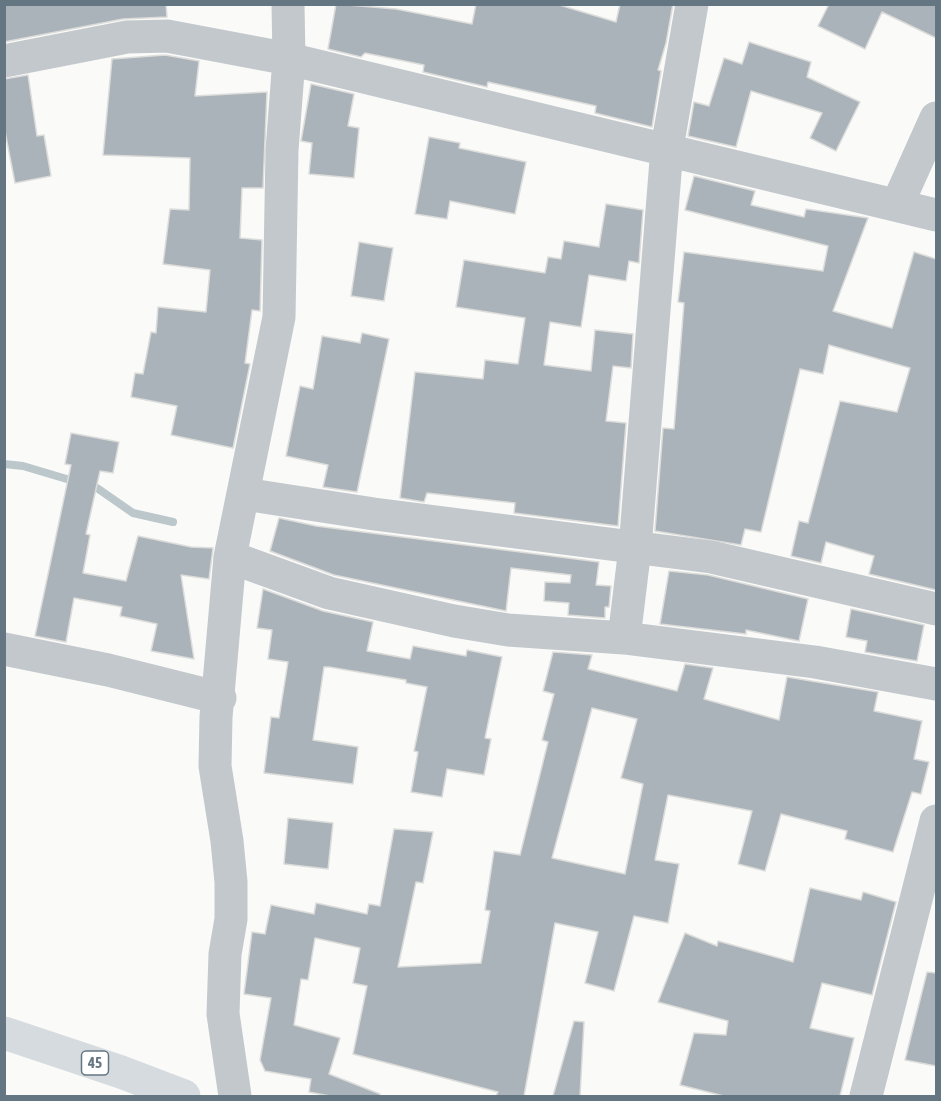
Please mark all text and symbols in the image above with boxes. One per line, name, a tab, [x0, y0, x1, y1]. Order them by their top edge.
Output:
road number: 45	[82, 1051, 109, 1075]

